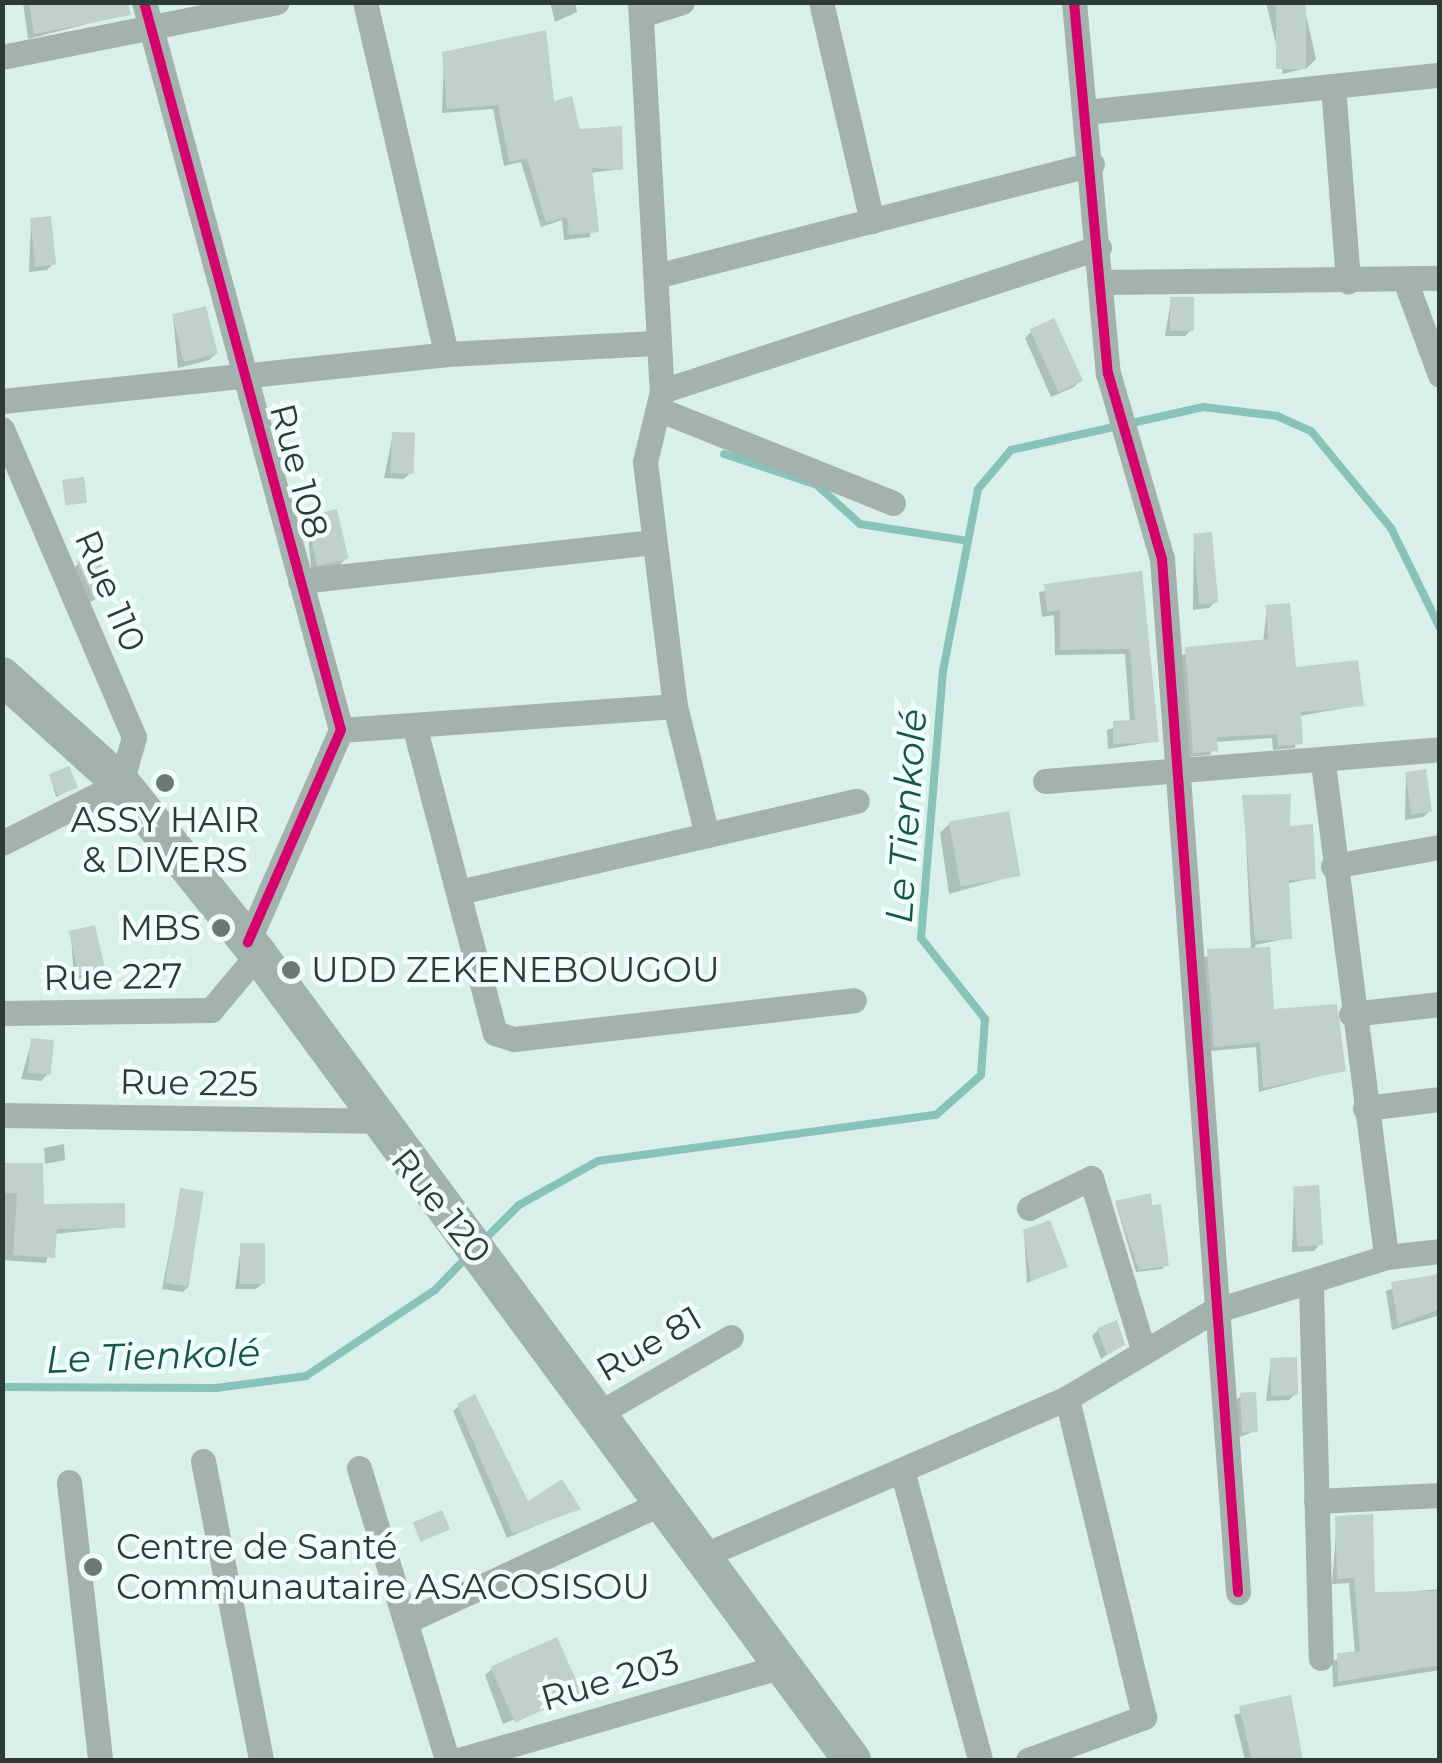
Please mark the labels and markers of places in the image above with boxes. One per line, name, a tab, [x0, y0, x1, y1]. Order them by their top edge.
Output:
marker: ASSY HAIR & DIVERS	[154, 772, 176, 794]
place label: ASSY HAIR & DIVERS	[71, 799, 259, 881]
place label: MBS	[120, 907, 201, 949]
marker: MBS	[210, 917, 232, 939]
place label: UDD ZEKENEBOUGOU	[311, 949, 720, 991]
marker: UDD ZEKENEBOUGOU	[280, 959, 302, 981]
place label: Centre de Santé Communautaire ASACOSISOU	[116, 1526, 650, 1608]
marker: Centre de Santé Communautaire ASACOSISOU	[80, 1554, 106, 1580]

